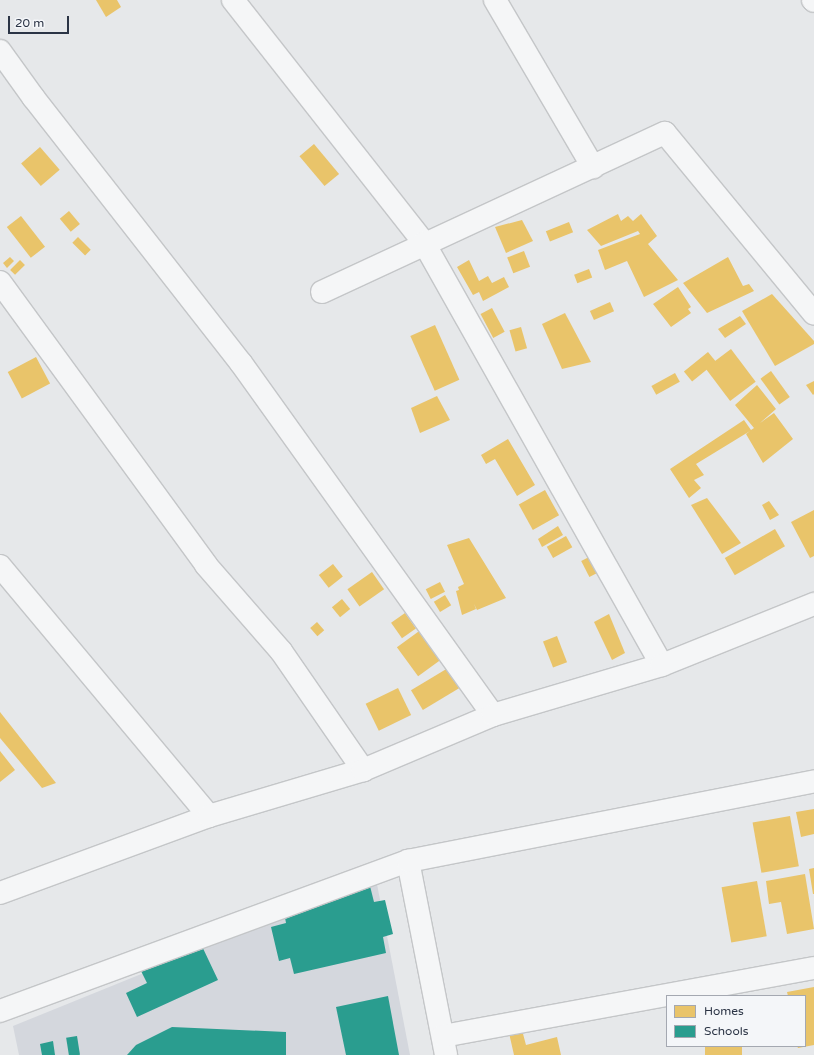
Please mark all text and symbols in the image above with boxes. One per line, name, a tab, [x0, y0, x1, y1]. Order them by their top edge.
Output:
scale bar	[10, 8, 71, 34]
text: 20 m	[15, 16, 44, 30]
legend	[666, 995, 806, 1047]
text: Homes	[704, 1004, 744, 1018]
text: Schools	[704, 1024, 748, 1038]

